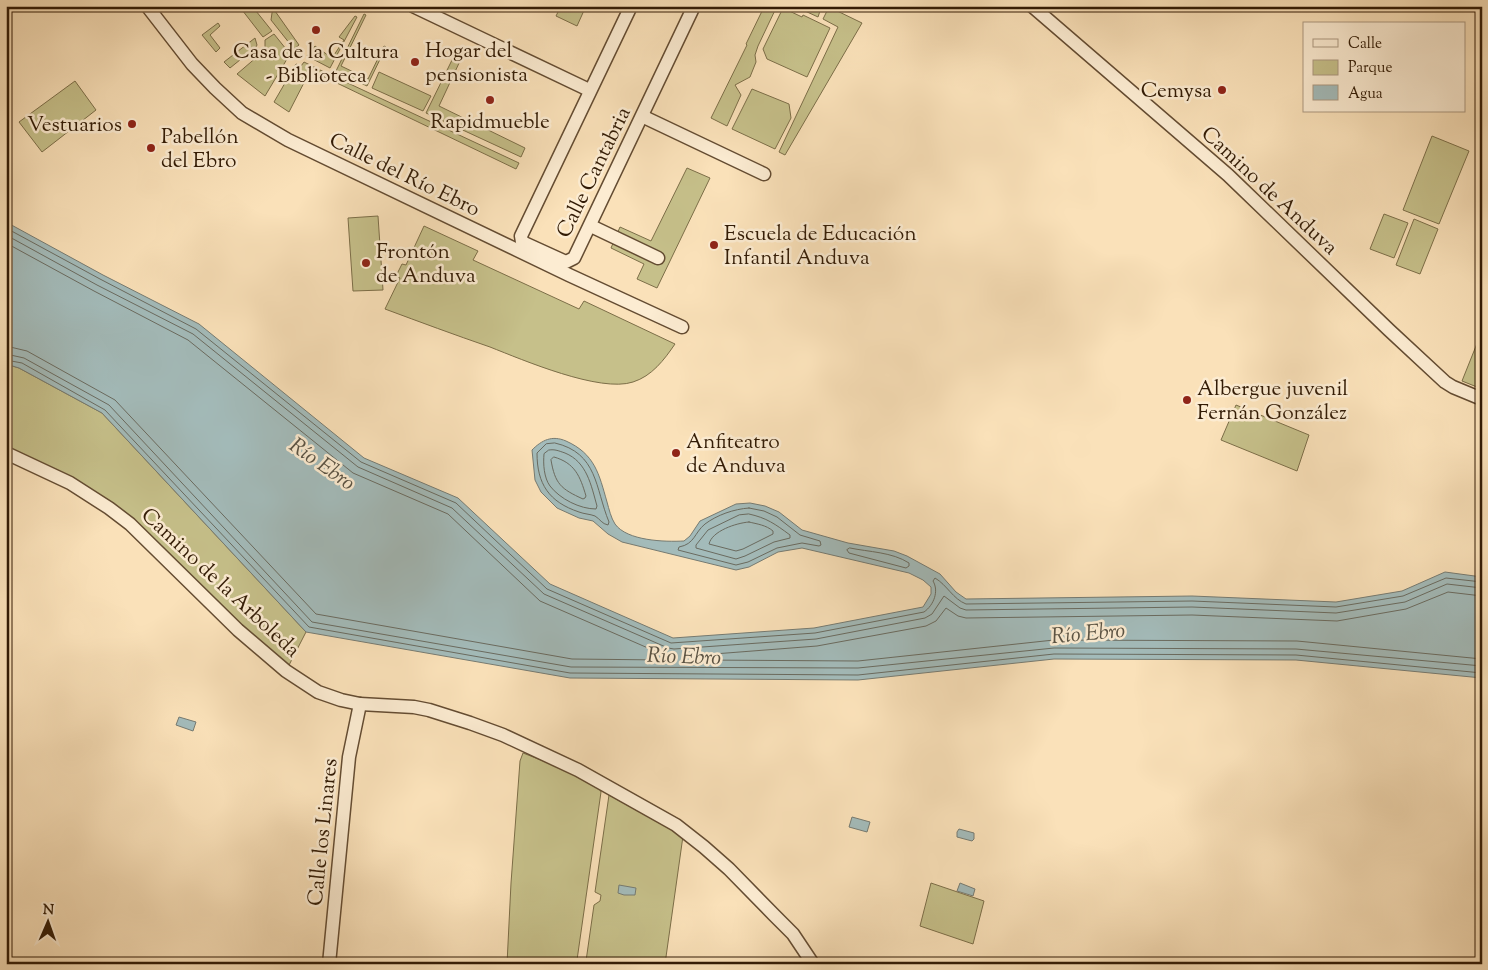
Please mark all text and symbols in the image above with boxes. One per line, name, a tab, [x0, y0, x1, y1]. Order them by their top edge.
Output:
legend	[1303, 22, 1466, 112]
marker: Casa de la Cultura - Biblioteca	[310, 24, 322, 36]
text: Calle	[1348, 34, 1382, 55]
place label: Hogar del pensionista	[425, 37, 528, 91]
place label: Casa de la Cultura - Biblioteca	[233, 38, 399, 92]
marker: Hogar del pensionista	[409, 56, 421, 68]
text: Parque	[1348, 58, 1392, 79]
place label: Cemysa	[1141, 77, 1212, 107]
marker: Cemysa	[1216, 84, 1228, 96]
text: Agua	[1348, 84, 1383, 105]
marker: Rapidmueble	[484, 94, 496, 106]
street label: Calle Cantabria	[550, 102, 640, 243]
place label: Rapidmueble	[430, 108, 550, 138]
place label: Vestuarios	[27, 111, 122, 141]
marker: Vestuarios	[126, 118, 138, 130]
street label: Camino de Anduva	[1194, 120, 1344, 263]
place label: Pabellón del Ebro	[161, 123, 239, 177]
street label: Calle del Río Ebro	[324, 126, 485, 225]
marker: Pabellón del Ebro	[145, 142, 157, 154]
place label: Escuela de Educación Infantil Anduva	[724, 220, 917, 274]
place label: Frontón de Anduva	[376, 238, 476, 292]
marker: Escuela de Educación Infantil Anduva	[708, 239, 720, 251]
marker: Frontón de Anduva	[360, 257, 372, 269]
place label: Albergue juvenil Fernán González	[1197, 375, 1348, 429]
marker: Albergue juvenil Fernán González	[1181, 394, 1193, 406]
place label: Anfiteatro de Anduva	[686, 428, 786, 482]
water label: Río Ebro	[282, 431, 361, 500]
marker: Anfiteatro de Anduva	[670, 447, 682, 459]
street label: Camino de la Arboleda	[133, 502, 306, 666]
water label: Río Ebro	[1050, 616, 1127, 654]
water label: Río Ebro	[646, 641, 722, 675]
street label: Calle los Linares	[301, 757, 347, 908]
north arrow	[22, 898, 72, 948]
text: N	[42, 901, 54, 921]

